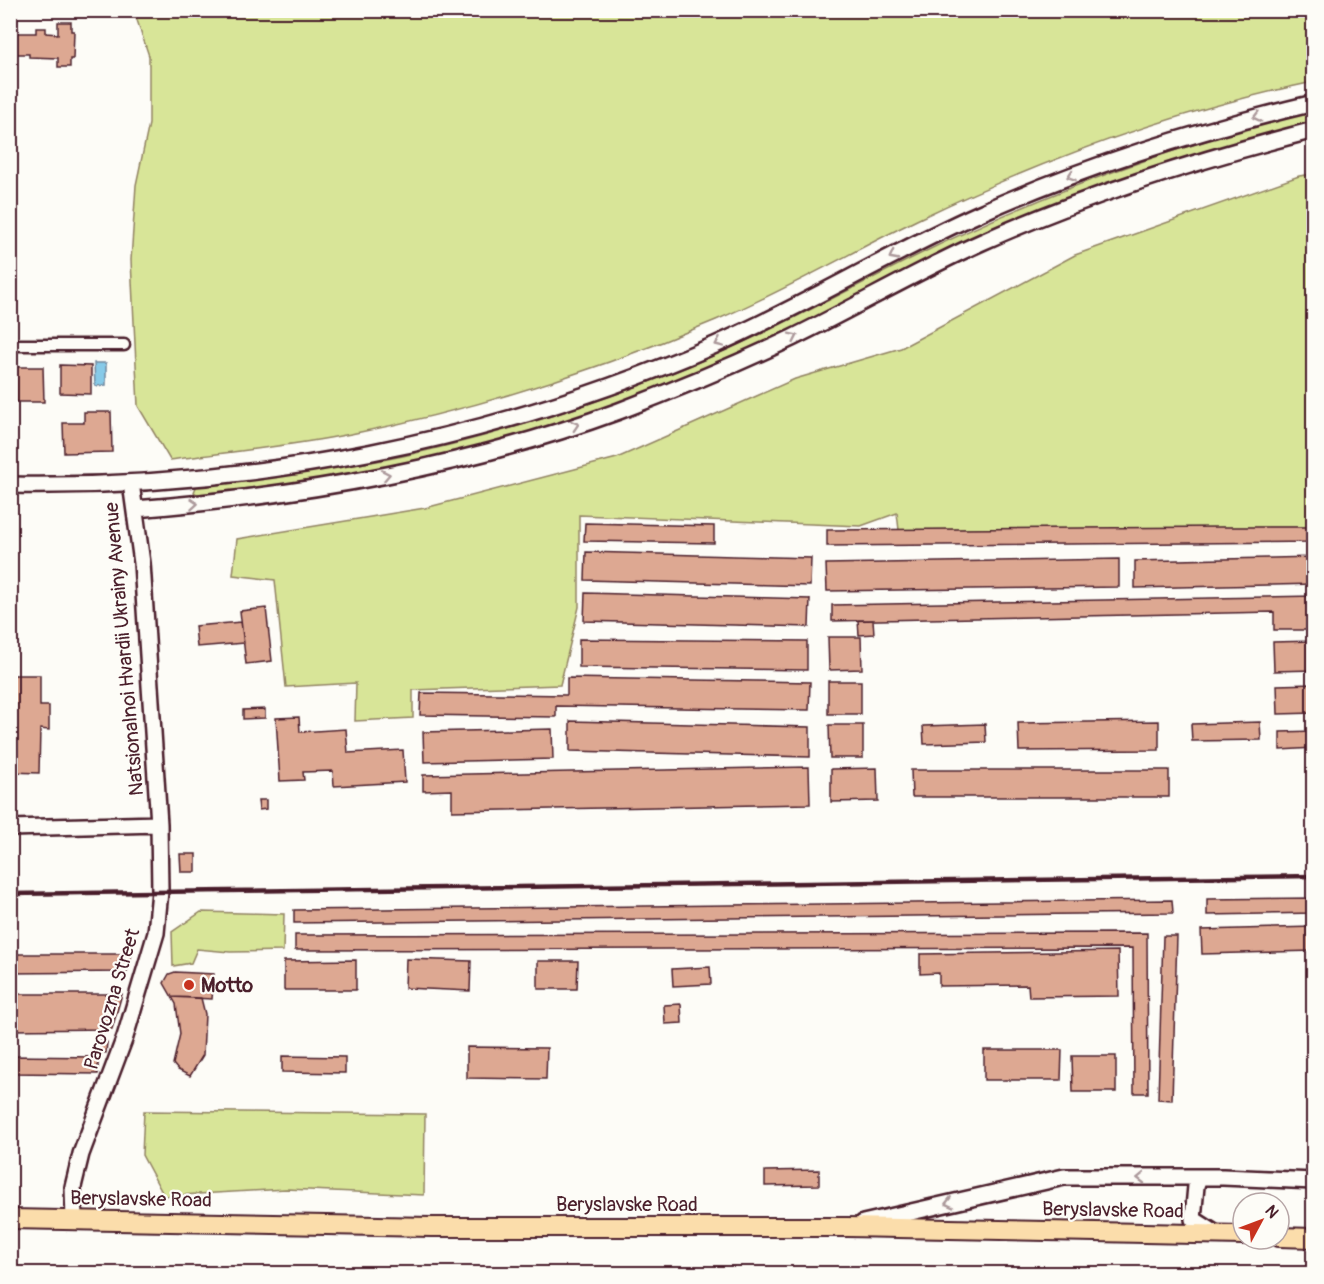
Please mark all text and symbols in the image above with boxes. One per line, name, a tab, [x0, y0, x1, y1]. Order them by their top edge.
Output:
one-way arrow	[1252, 110, 1262, 123]
one-way arrow	[1066, 168, 1077, 181]
one-way arrow	[889, 249, 899, 260]
one-way arrow	[788, 332, 799, 344]
one-way arrow	[714, 336, 725, 348]
one-way arrow	[569, 420, 580, 433]
one-way arrow	[381, 469, 391, 482]
one-way arrow	[189, 498, 198, 511]
street label: Natsionalnoi Hvardii Ukrainy Avenue	[99, 501, 149, 797]
street label: Parovozna Street	[79, 924, 146, 1073]
place label: Motto	[201, 973, 253, 998]
marker: Motto	[182, 978, 196, 992]
one-way arrow	[1136, 1172, 1145, 1184]
street label: Beryslavske Road	[70, 1185, 212, 1213]
north arrow	[1231, 1191, 1291, 1251]
street label: Beryslavske Road	[556, 1192, 698, 1217]
one-way arrow	[944, 1196, 954, 1209]
street label: Beryslavske Road	[1042, 1196, 1184, 1224]
text: N	[1260, 1201, 1283, 1223]

